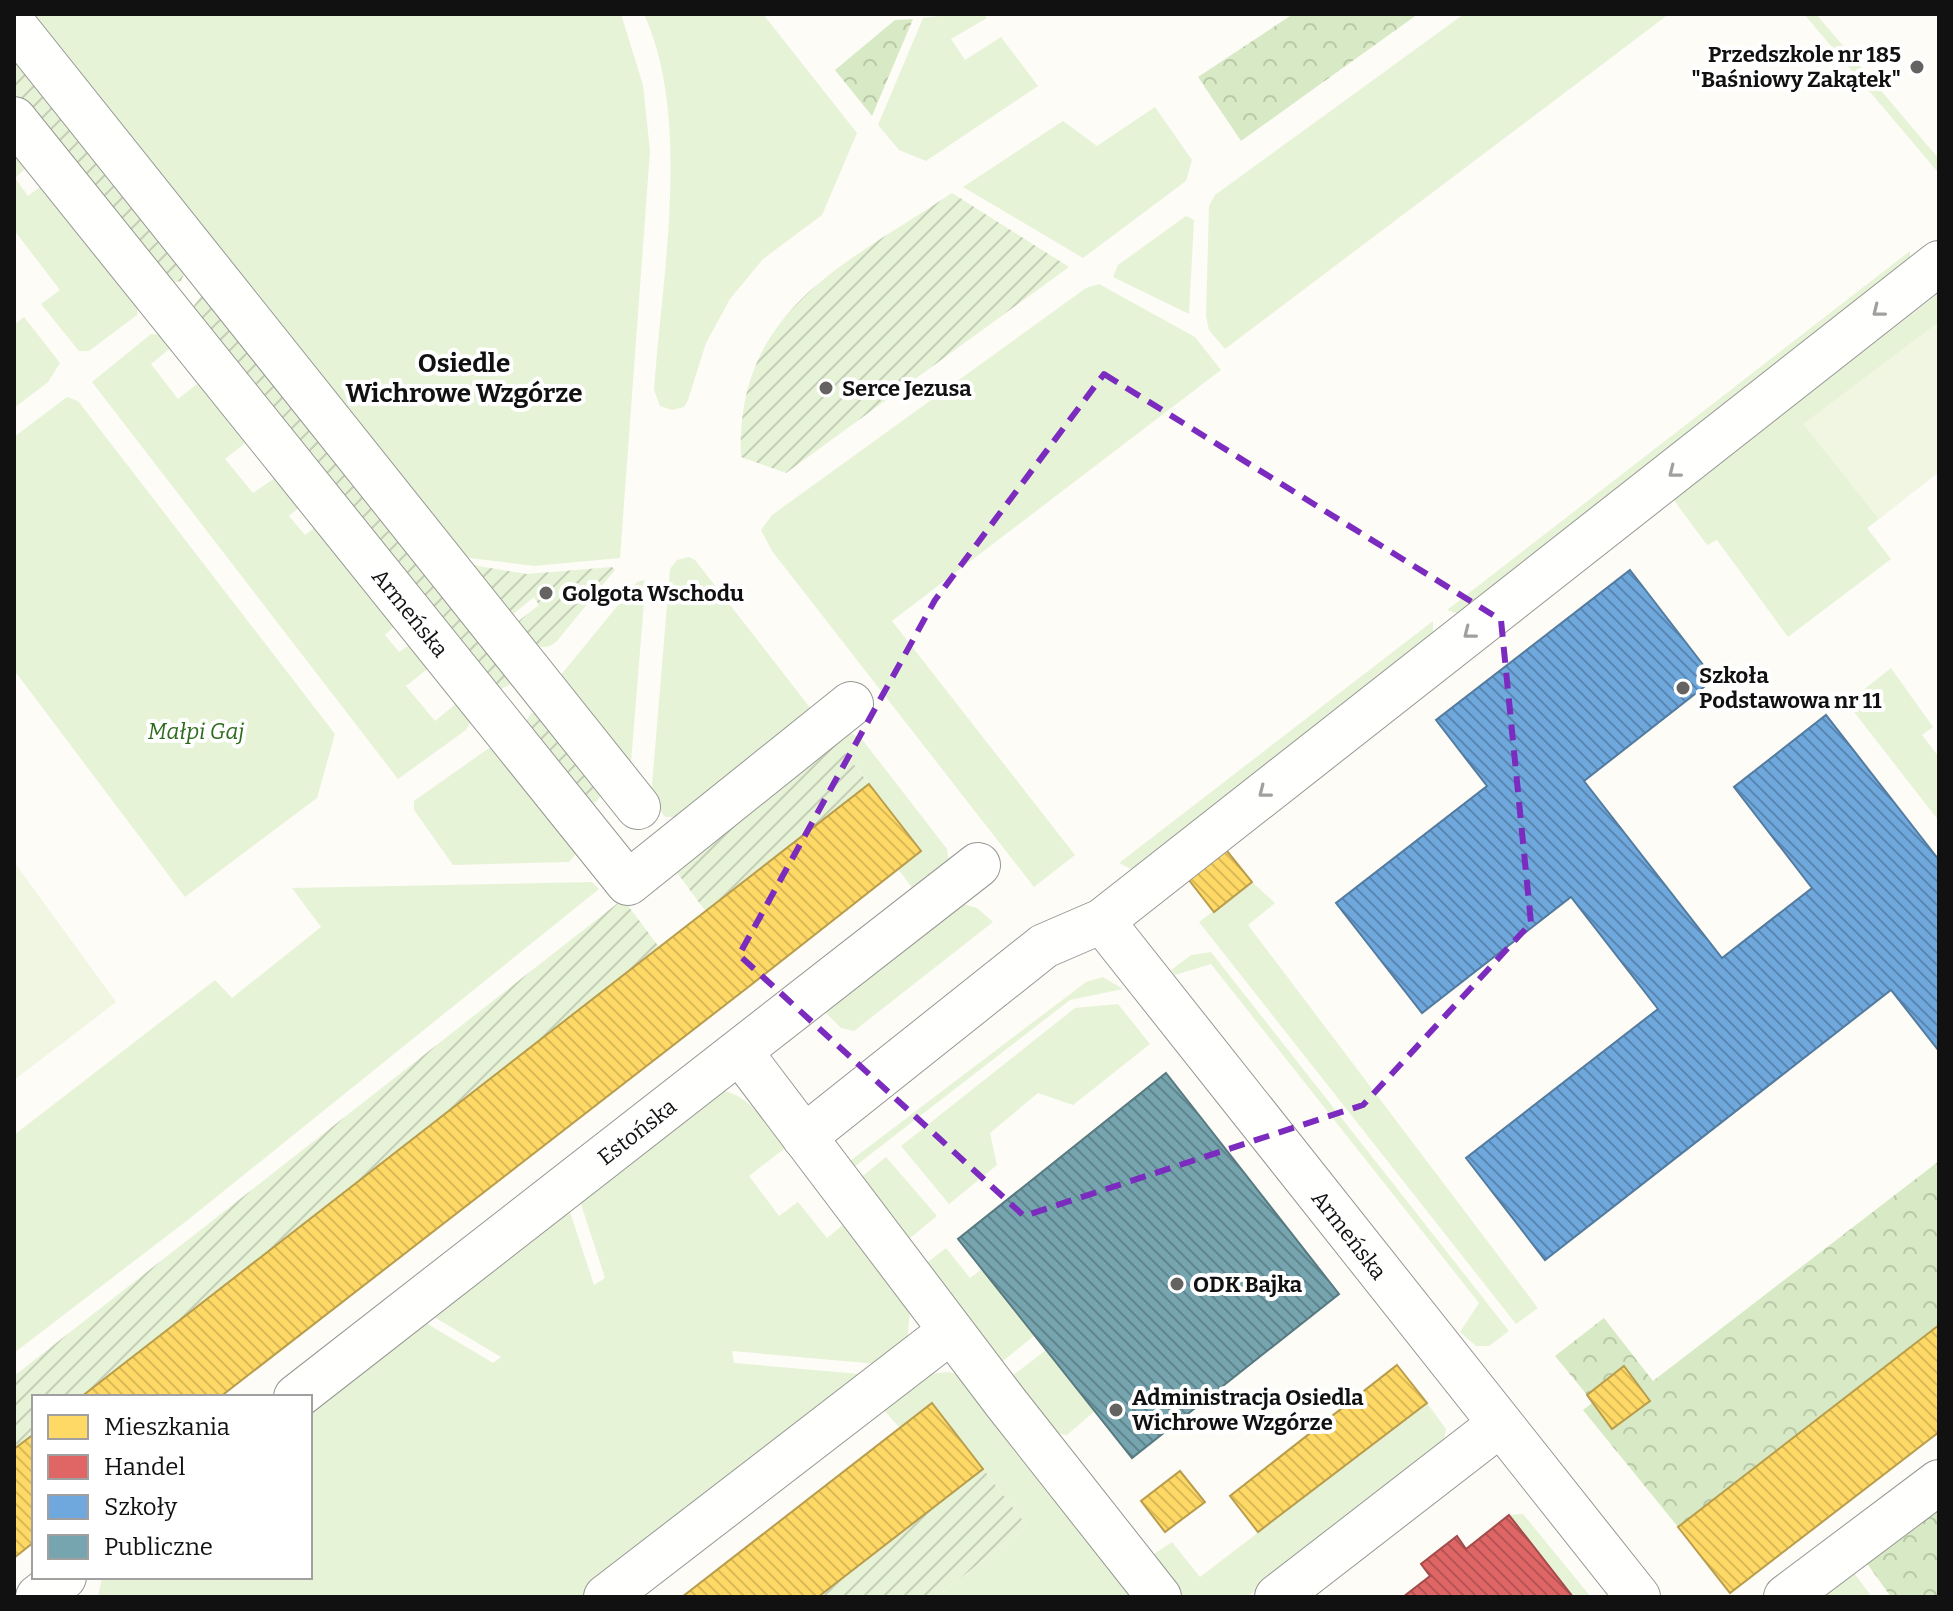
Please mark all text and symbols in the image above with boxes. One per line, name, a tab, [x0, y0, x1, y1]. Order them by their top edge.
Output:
place label: Przedszkole nr 185 "Baśniowy Zakątek"	[1691, 41, 1901, 93]
marker: Przedszkole nr 185 "Baśniowy Zakątek"	[1908, 58, 1926, 76]
one-way arrow	[1873, 301, 1887, 316]
district label: Osiedle Wichrowe Wzgórze	[345, 348, 583, 409]
place label: Serce Jezusa	[842, 375, 972, 402]
marker: Serce Jezusa	[817, 379, 835, 397]
one-way arrow	[1669, 462, 1683, 477]
street label: Armeńska	[366, 563, 454, 663]
place label: Golgota Wschodu	[562, 580, 744, 607]
marker: Golgota Wschodu	[537, 584, 555, 602]
one-way arrow	[1464, 623, 1478, 638]
place label: Szkoła Podstawowa nr 11	[1699, 662, 1882, 714]
marker: Szkoła Podstawowa nr 11	[1674, 679, 1692, 697]
park label: Małpi Gaj	[148, 718, 244, 745]
one-way arrow	[1258, 782, 1273, 796]
street label: Estońska	[592, 1093, 682, 1171]
street label: Armeńska	[1306, 1185, 1392, 1285]
place label: ODK Bajka	[1193, 1271, 1303, 1298]
marker: ODK Bajka	[1168, 1275, 1186, 1293]
place label: Administracja Osiedla Wichrowe Wzgórze	[1132, 1384, 1364, 1436]
legend	[32, 1395, 312, 1579]
marker: Administracja Osiedla Wichrowe Wzgórze	[1107, 1401, 1125, 1419]
text: Mieszkania	[104, 1413, 230, 1441]
text: Handel	[104, 1453, 185, 1481]
text: Szkoły	[104, 1493, 178, 1521]
text: Publiczne	[104, 1533, 213, 1561]

